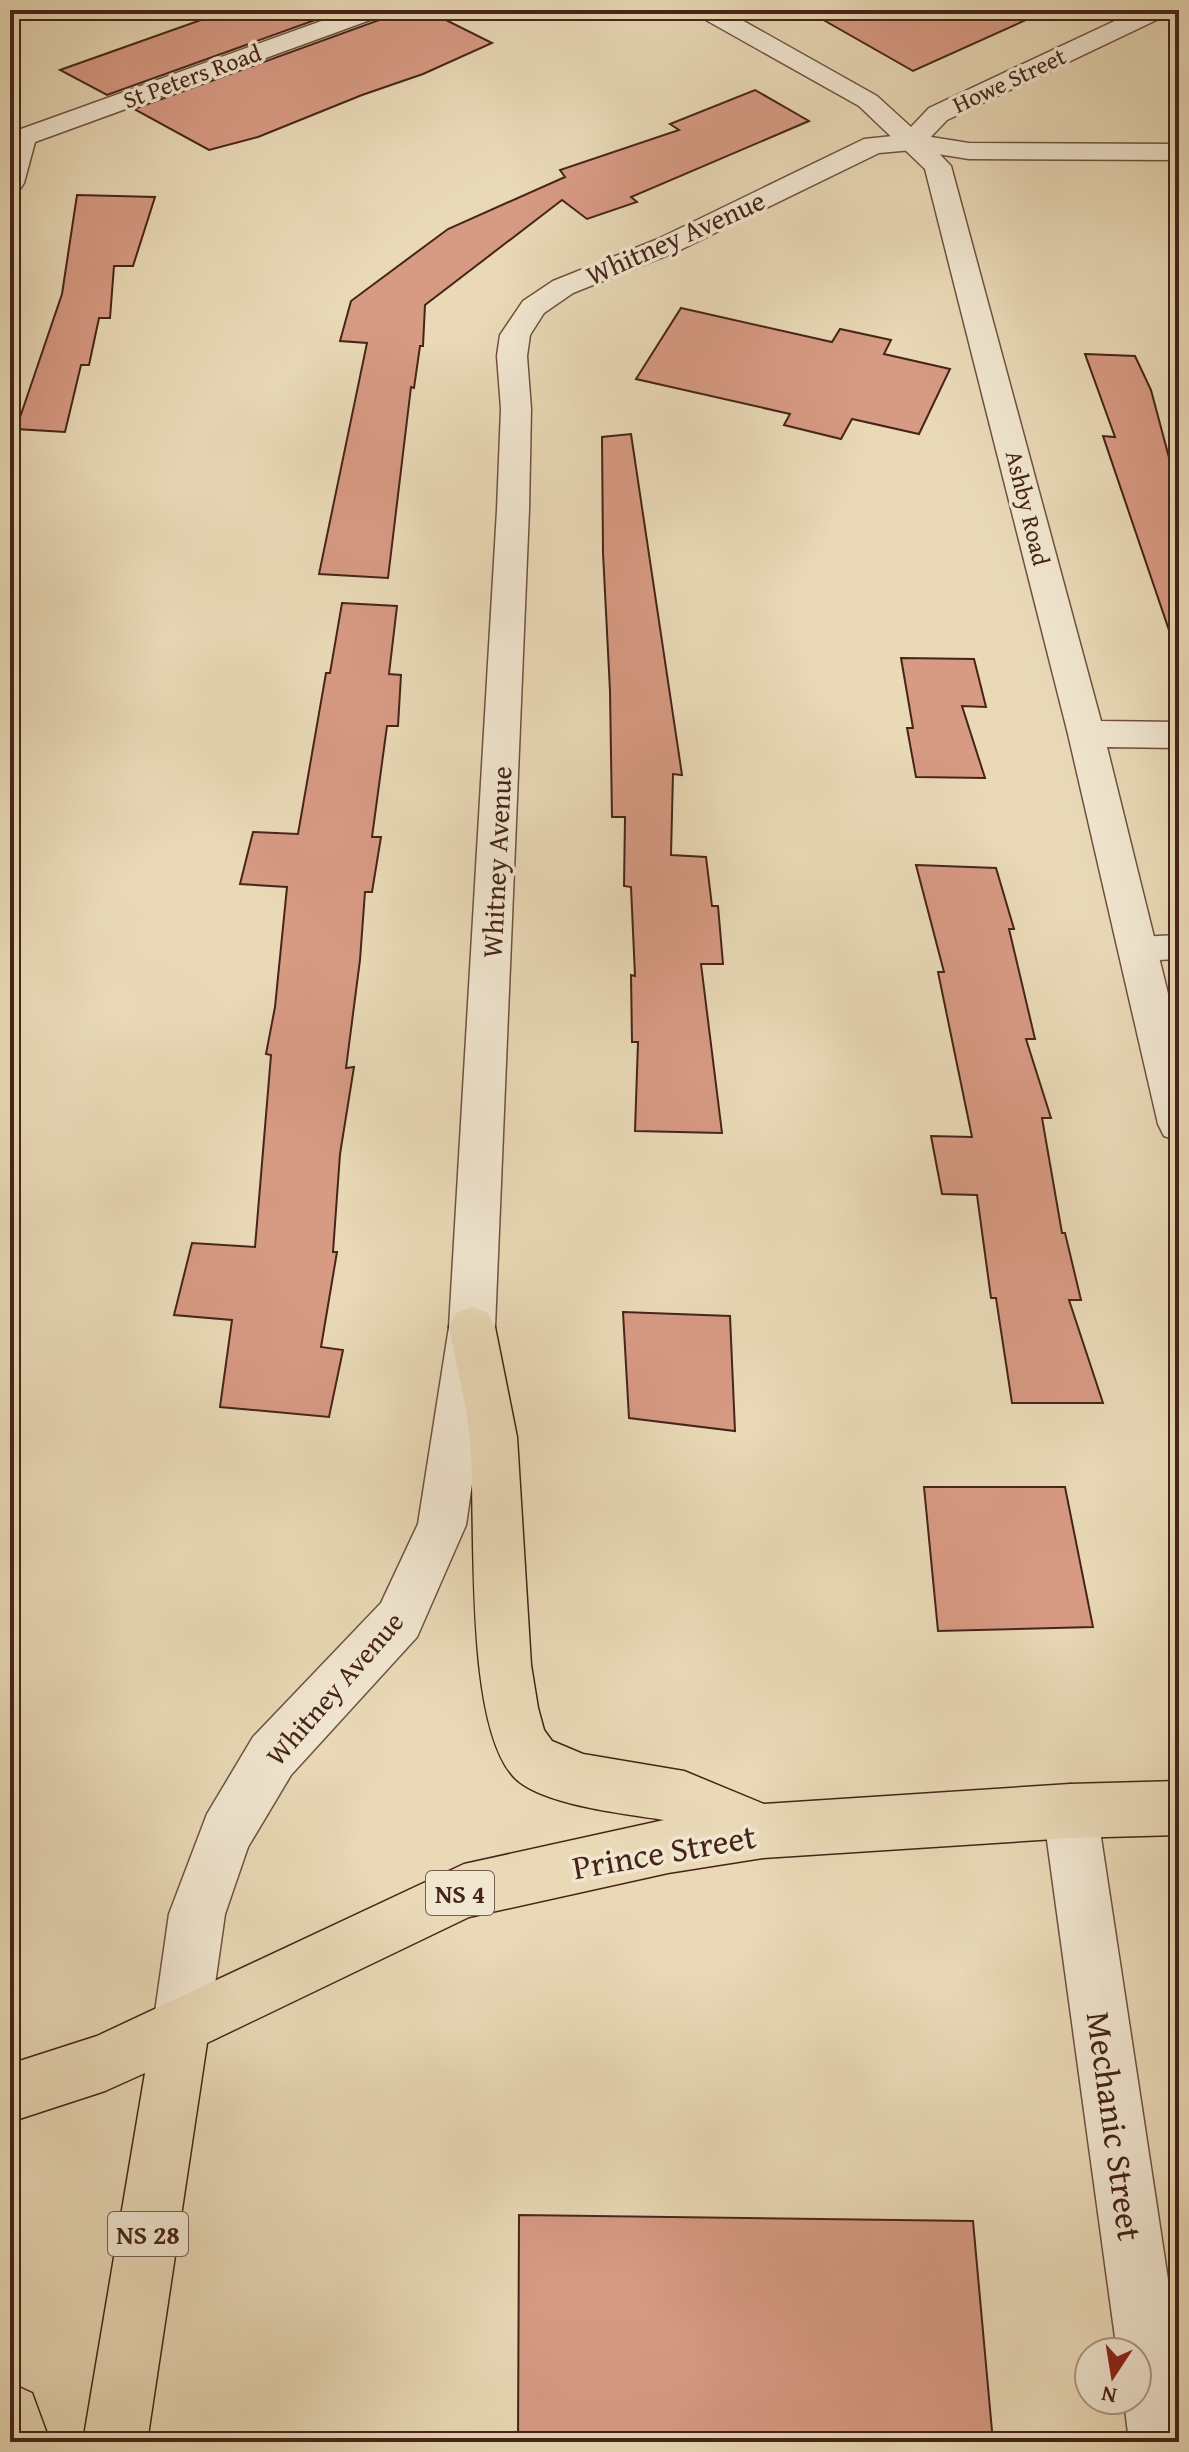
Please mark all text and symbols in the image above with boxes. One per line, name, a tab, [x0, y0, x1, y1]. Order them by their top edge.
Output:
street label: St Peters Road	[118, 35, 266, 117]
street label: Howe Street	[946, 38, 1072, 122]
street label: Whitney Avenue	[579, 179, 771, 295]
street label: Ashby Road	[997, 447, 1059, 569]
street label: Whitney Avenue	[470, 765, 522, 959]
street label: Whitney Avenue	[255, 1602, 413, 1774]
street label: Prince Street	[568, 1811, 760, 1891]
road number: NS 4	[426, 1871, 494, 1915]
street label: Mechanic Street	[1075, 2008, 1155, 2244]
road number: NS 28	[108, 2212, 188, 2256]
north arrow	[1073, 2336, 1153, 2416]
text: N	[1098, 2378, 1119, 2413]

